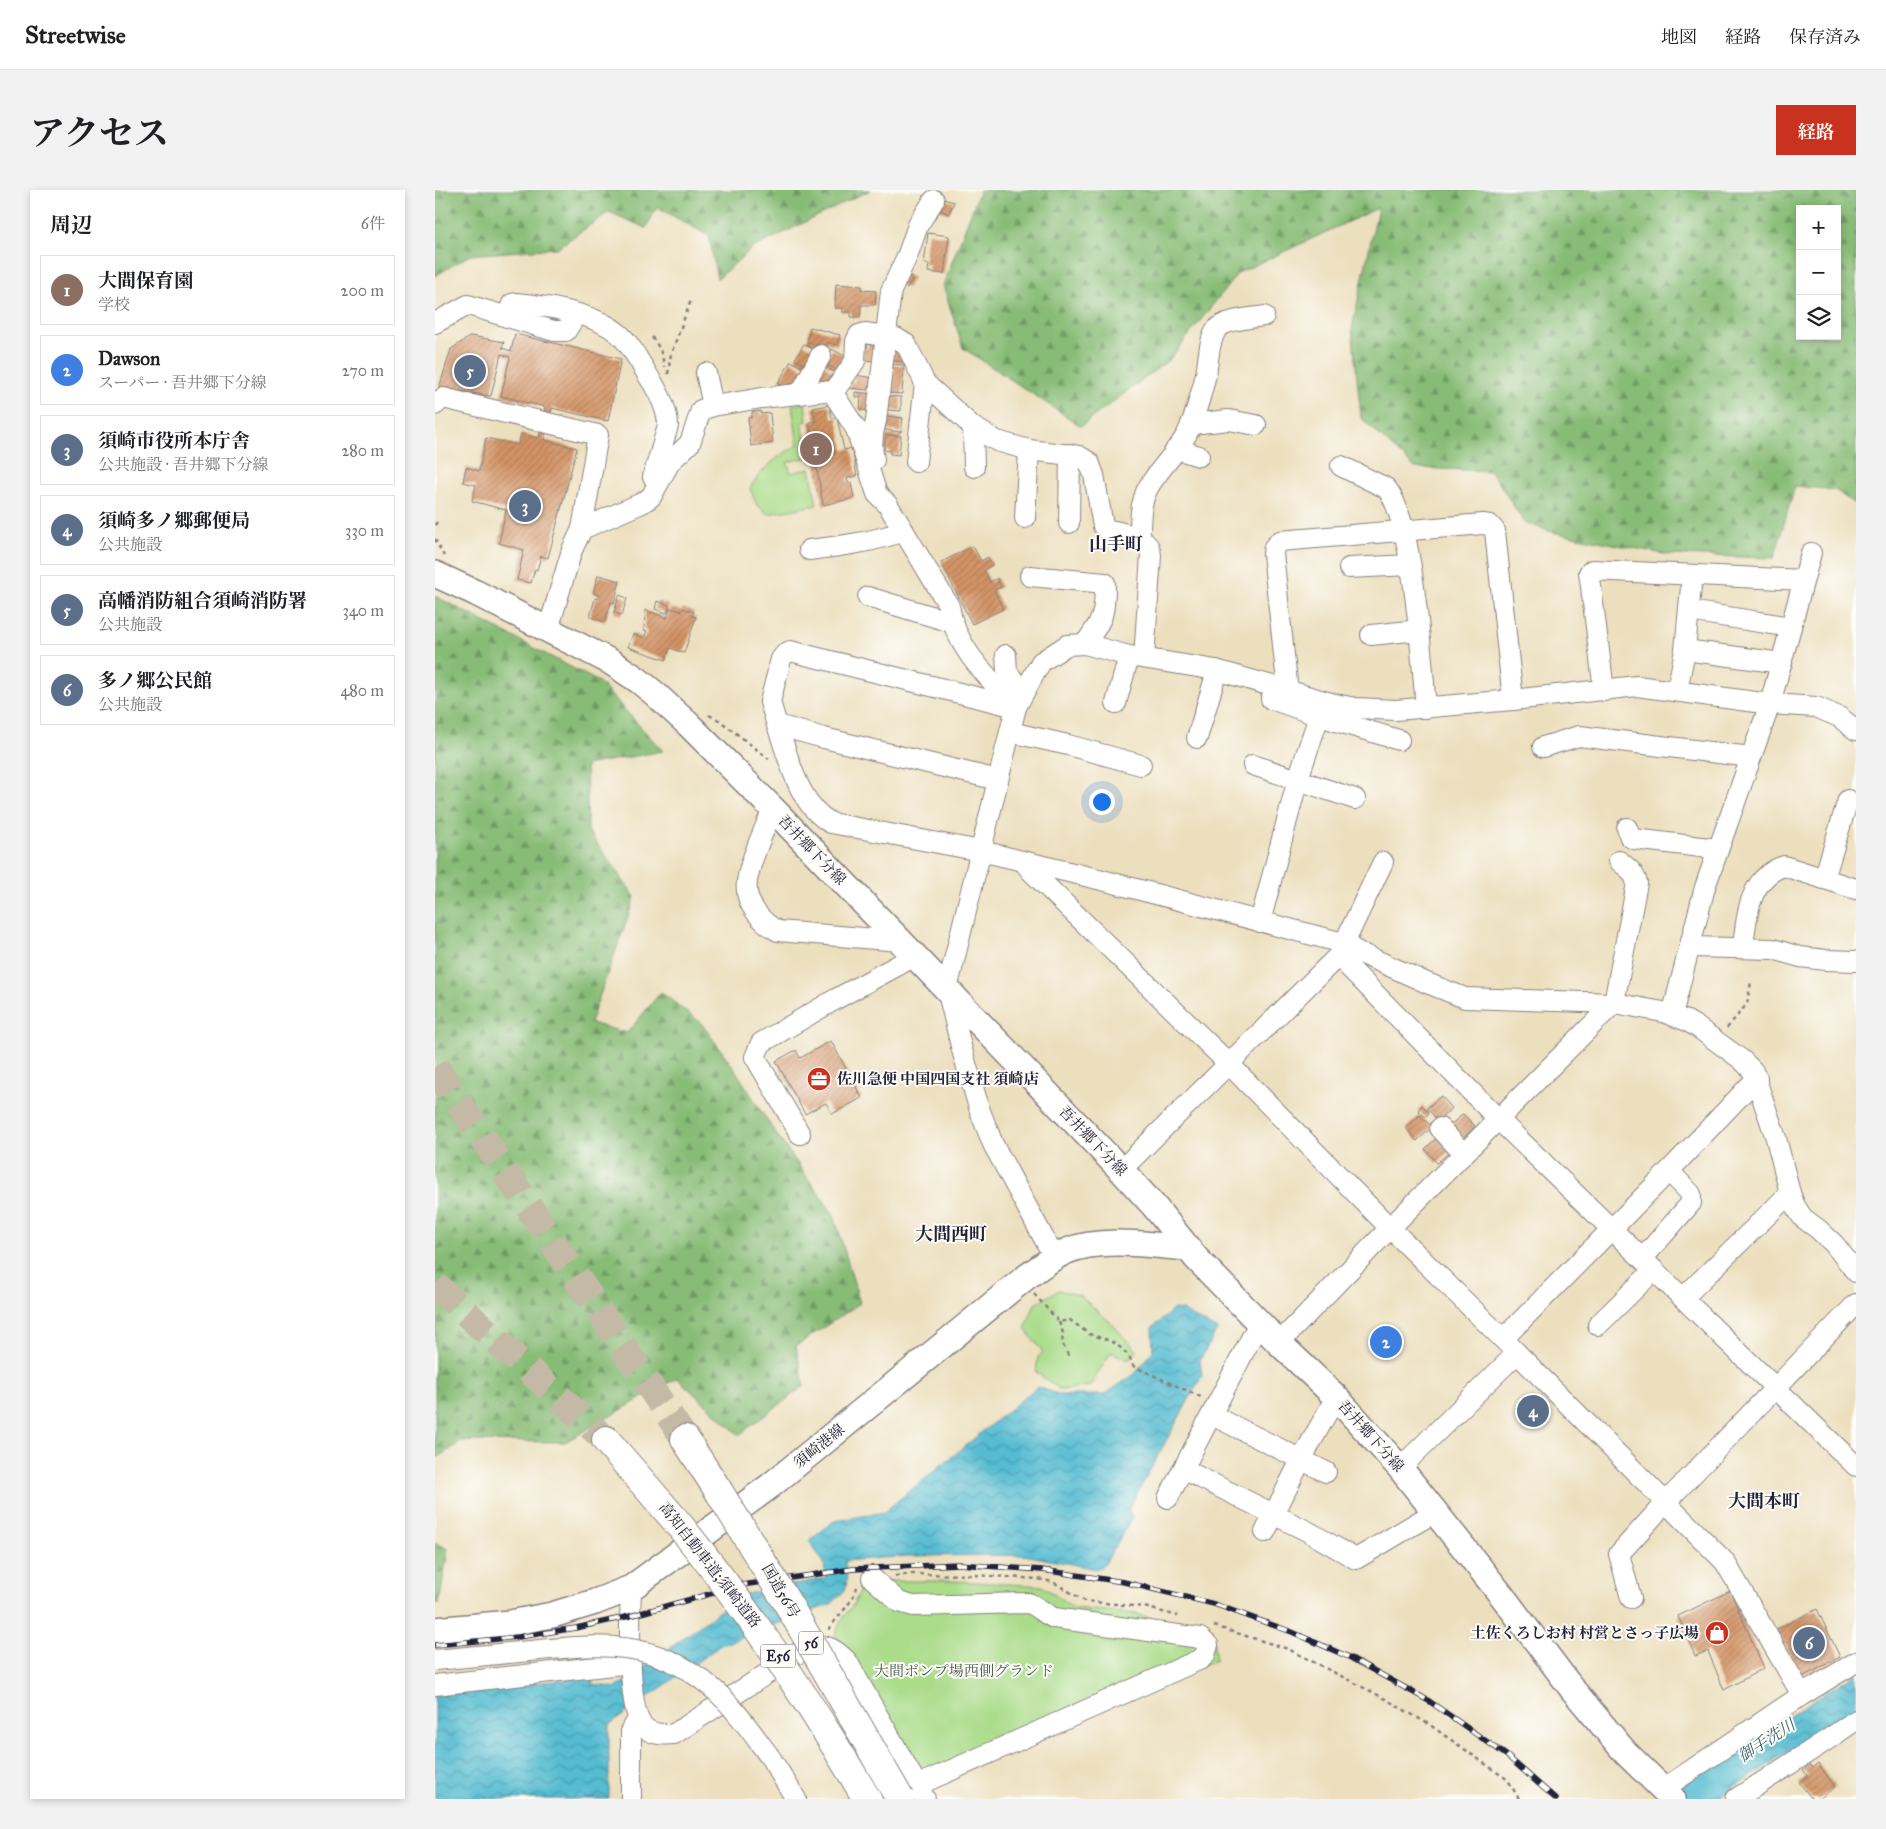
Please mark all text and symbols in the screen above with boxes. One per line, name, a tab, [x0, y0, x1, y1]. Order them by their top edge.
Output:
text: Streetwise	[25, 20, 126, 50]
text: 地図	[1661, 26, 1697, 48]
text: 経路	[1725, 26, 1761, 48]
text: 保存済み	[1789, 26, 1861, 48]
button: 経路	[1776, 105, 1856, 155]
text: アクセス	[30, 112, 169, 155]
map controls	[1796, 205, 1841, 340]
button: +	[1796, 205, 1841, 250]
text: 周辺	[50, 212, 92, 238]
text: 6件	[361, 214, 385, 233]
button: −	[1796, 250, 1841, 295]
text: 大間保育園	[98, 269, 193, 292]
text: 1	[64, 281, 70, 300]
text: 200 m	[341, 281, 384, 300]
text: 学校	[98, 295, 130, 314]
button: layers	[1796, 295, 1841, 340]
text: Dawson	[98, 347, 160, 370]
pin: 5	[454, 352, 486, 390]
text: 2	[63, 361, 71, 380]
text: 270 m	[342, 361, 384, 380]
text: スーパー · 吾井郷下分線	[98, 373, 267, 392]
text: 須崎市役所本庁舎	[98, 429, 250, 452]
pin: 1	[800, 430, 832, 468]
text: 3	[64, 441, 70, 460]
text: 280 m	[341, 441, 384, 460]
text: 公共施設 · 吾井郷下分線	[98, 455, 268, 474]
pin: 3	[509, 487, 541, 525]
text: 須崎多ノ郷郵便局	[98, 509, 250, 532]
text: 4	[63, 521, 71, 540]
text: 330 m	[345, 521, 384, 540]
district label: 山手町	[1089, 533, 1143, 555]
text: 公共施設	[98, 535, 162, 554]
text: 高幡消防組合須崎消防署	[98, 589, 307, 612]
text: 5	[63, 601, 71, 620]
text: 340 m	[342, 601, 384, 620]
text: 公共施設	[98, 615, 162, 634]
text: 多ノ郷公民館	[98, 669, 212, 692]
text: 6	[63, 681, 71, 700]
text: 480 m	[340, 681, 384, 700]
text: 公共施設	[98, 695, 162, 714]
your location	[1089, 789, 1115, 815]
street label: 吾井郷下分線	[774, 811, 850, 889]
office icon: 佐川急便 中国四国支社 須崎店	[806, 1066, 832, 1092]
place label: 佐川急便 中国四国支社 須崎店	[837, 1070, 1038, 1088]
street label: 吾井郷下分線	[1055, 1102, 1131, 1180]
district label: 大間西町	[915, 1223, 987, 1245]
pin: 2	[1370, 1323, 1402, 1361]
pin: 4	[1517, 1392, 1549, 1430]
street label: 吾井郷下分線	[1334, 1397, 1408, 1475]
street label: 須崎港線	[790, 1420, 848, 1472]
district label: 大間本町	[1728, 1490, 1800, 1512]
street label: 高知自動車道;須崎道路	[655, 1499, 765, 1631]
street label: 国道56号	[758, 1561, 804, 1621]
shop icon: 土佐くろしお村 村営とさっ子広場	[1704, 1620, 1730, 1646]
place label: 土佐くろしお村 村営とさっ子広場	[1471, 1624, 1699, 1642]
pin: 6	[1793, 1624, 1825, 1662]
road number: 56	[799, 1632, 823, 1655]
road number: E56	[761, 1644, 795, 1668]
park label: 大間ポンプ場西側グランド	[874, 1662, 1054, 1680]
water label: 御手洗川	[1734, 1714, 1800, 1766]

